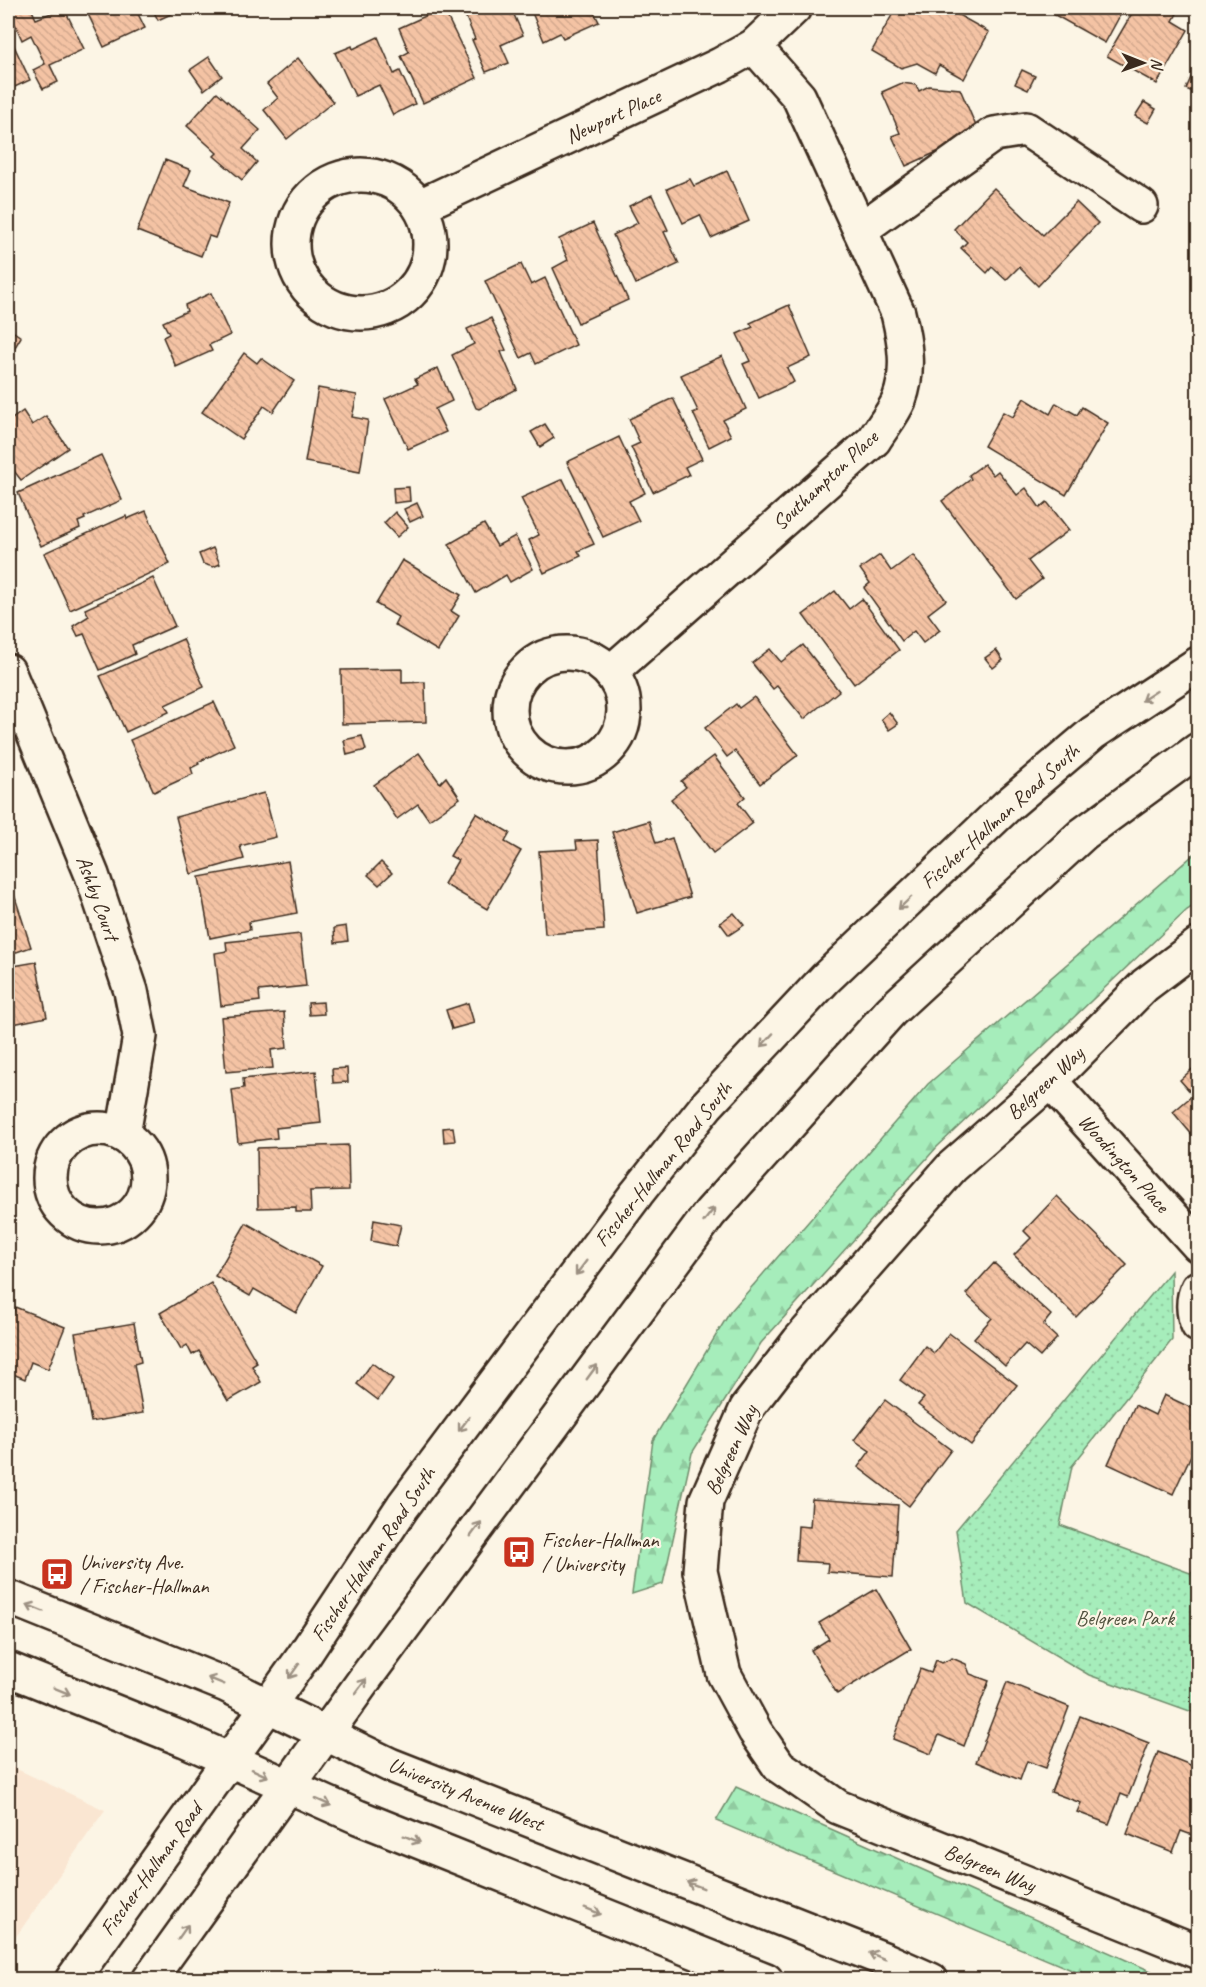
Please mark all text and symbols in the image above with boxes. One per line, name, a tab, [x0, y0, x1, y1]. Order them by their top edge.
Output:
north arrow	[1113, 33, 1173, 93]
text: N	[1147, 58, 1167, 71]
street label: Newport Place	[561, 82, 667, 149]
street label: Southampton Place	[767, 424, 884, 536]
one-way arrow	[1142, 690, 1158, 702]
street label: Fischer-Hallman Road South	[915, 737, 1086, 894]
street label: Ashby Court	[71, 852, 126, 947]
one-way arrow	[897, 895, 912, 910]
one-way arrow	[760, 1033, 774, 1048]
street label: Belgreen Way	[1001, 1039, 1090, 1125]
street label: Fischer-Hallman Road South	[588, 1075, 738, 1252]
street label: Woodington Place	[1073, 1108, 1176, 1219]
one-way arrow	[702, 1208, 715, 1224]
one-way arrow	[575, 1260, 588, 1276]
one-way arrow	[586, 1364, 599, 1380]
street label: Belgreen Way	[699, 1399, 764, 1499]
one-way arrow	[458, 1416, 471, 1432]
street label: Fischer-Hallman Road South	[305, 1461, 442, 1646]
one-way arrow	[470, 1521, 483, 1537]
place label: Fischer-Hallman / University	[542, 1527, 659, 1577]
bus stop icon: Fischer-Hallman / University	[501, 1534, 537, 1570]
place label: University Ave. / Fischer-Hallman	[80, 1549, 209, 1599]
bus stop icon: University Ave. / Fischer-Hallman	[39, 1556, 75, 1592]
one-way arrow	[26, 1602, 45, 1613]
park label: Belgreen Park	[1076, 1605, 1175, 1631]
one-way arrow	[288, 1662, 300, 1678]
one-way arrow	[207, 1675, 225, 1686]
one-way arrow	[354, 1678, 367, 1694]
one-way arrow	[52, 1686, 71, 1697]
street label: University Avenue West	[385, 1751, 549, 1838]
one-way arrow	[250, 1768, 268, 1780]
street label: Fischer-Hallman Road	[94, 1795, 210, 1940]
one-way arrow	[314, 1797, 332, 1808]
one-way arrow	[402, 1834, 421, 1845]
street label: Belgreen Way	[941, 1838, 1041, 1899]
one-way arrow	[687, 1879, 705, 1890]
one-way arrow	[583, 1906, 602, 1917]
one-way arrow	[177, 1924, 189, 1940]
one-way arrow	[868, 1950, 887, 1961]

